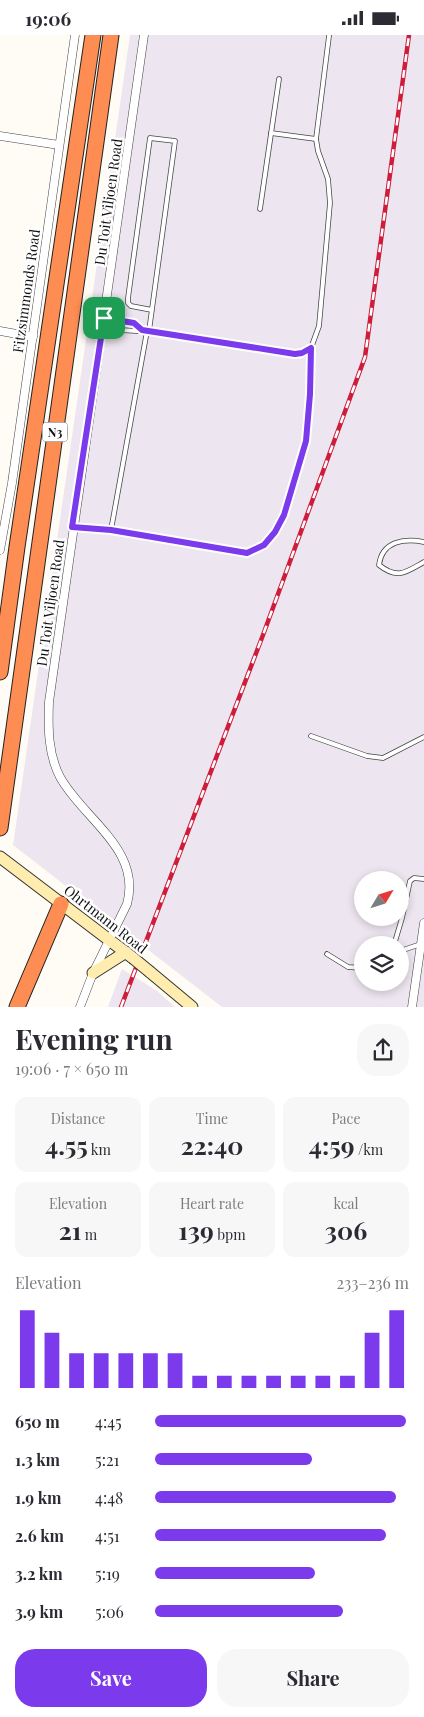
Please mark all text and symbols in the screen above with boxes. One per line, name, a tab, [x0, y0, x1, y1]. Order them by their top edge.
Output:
text: 19:06	[25, 5, 71, 31]
street label: Du Toit Viljoen Road	[90, 137, 126, 267]
street label: Fitzsimmonds Road	[8, 228, 44, 354]
pin	[83, 297, 125, 339]
icon: arrive	[90, 304, 118, 332]
road number: N3	[42, 423, 68, 442]
street label: Du Toit Viljoen Road	[32, 538, 68, 668]
north arrow	[354, 871, 409, 926]
map controls	[354, 871, 409, 991]
street label: Ohrtmann Road	[60, 880, 152, 958]
button: layers	[354, 936, 409, 991]
text: Evening run	[15, 1020, 173, 1057]
button: share	[357, 1024, 409, 1076]
text: 19:06 · 7 × 650 m	[15, 1058, 129, 1079]
text: Distance	[51, 1109, 105, 1128]
text: Time	[196, 1109, 228, 1128]
text: Pace	[332, 1109, 360, 1128]
text: 4.55	[45, 1128, 88, 1161]
text: 22:40	[181, 1128, 243, 1161]
text: 4:59	[309, 1128, 354, 1161]
text: km	[88, 1140, 111, 1159]
text: /km	[354, 1140, 383, 1159]
text: Elevation	[49, 1194, 107, 1213]
text: Heart rate	[180, 1194, 244, 1213]
text: kcal	[333, 1194, 359, 1213]
text: 21	[59, 1213, 81, 1246]
text: 139	[178, 1213, 214, 1246]
text: 306	[325, 1213, 367, 1246]
text: m	[81, 1225, 97, 1244]
text: bpm	[214, 1225, 246, 1244]
text: Elevation	[15, 1272, 82, 1293]
text: 233–236 m	[336, 1272, 409, 1293]
text: 650 m	[15, 1411, 60, 1432]
text: 4:45	[95, 1411, 122, 1432]
text: 1.3 km	[15, 1449, 60, 1470]
text: 5:21	[95, 1449, 119, 1470]
text: 1.9 km	[15, 1487, 62, 1508]
text: 4:48	[95, 1487, 123, 1508]
text: 2.6 km	[15, 1525, 64, 1546]
text: 4:51	[95, 1525, 120, 1546]
text: 3.2 km	[15, 1563, 63, 1584]
text: 5:19	[95, 1563, 120, 1584]
text: 3.9 km	[15, 1601, 63, 1622]
text: 5:06	[95, 1601, 124, 1622]
button: Save	[15, 1649, 207, 1707]
button: Share	[217, 1649, 409, 1707]

